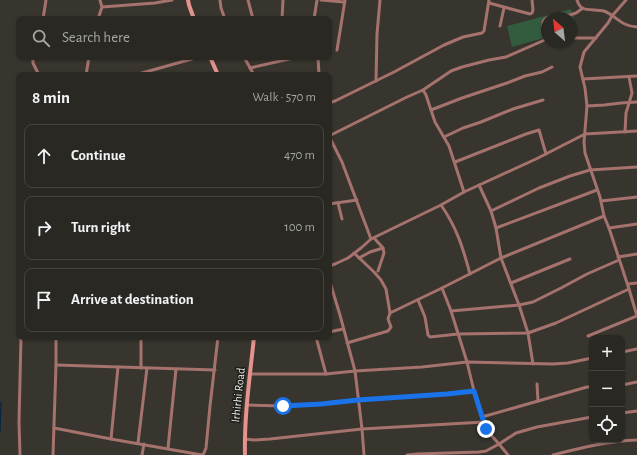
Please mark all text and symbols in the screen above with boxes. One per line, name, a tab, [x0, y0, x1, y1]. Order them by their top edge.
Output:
north arrow	[541, 12, 577, 48]
search box	[16, 16, 332, 60]
icon: search	[30, 27, 52, 49]
text: Search here	[62, 30, 130, 45]
text: 8 min	[32, 89, 70, 106]
text: Walk · 570 m	[252, 91, 316, 104]
icon: ahead	[33, 145, 55, 167]
text: Continue	[71, 148, 126, 163]
text: 470 m	[284, 149, 315, 162]
icon: right	[33, 217, 55, 239]
text: Turn right	[71, 220, 130, 235]
text: 100 m	[284, 221, 315, 234]
icon: arrive	[33, 289, 55, 311]
text: Arrive at destination	[71, 292, 194, 307]
map controls	[589, 335, 625, 443]
button: +	[589, 335, 625, 371]
street label: Irhirhi Road	[229, 367, 247, 423]
button: −	[589, 371, 625, 407]
route start	[274, 397, 292, 415]
button: locate	[589, 407, 625, 443]
route end	[477, 420, 495, 438]

